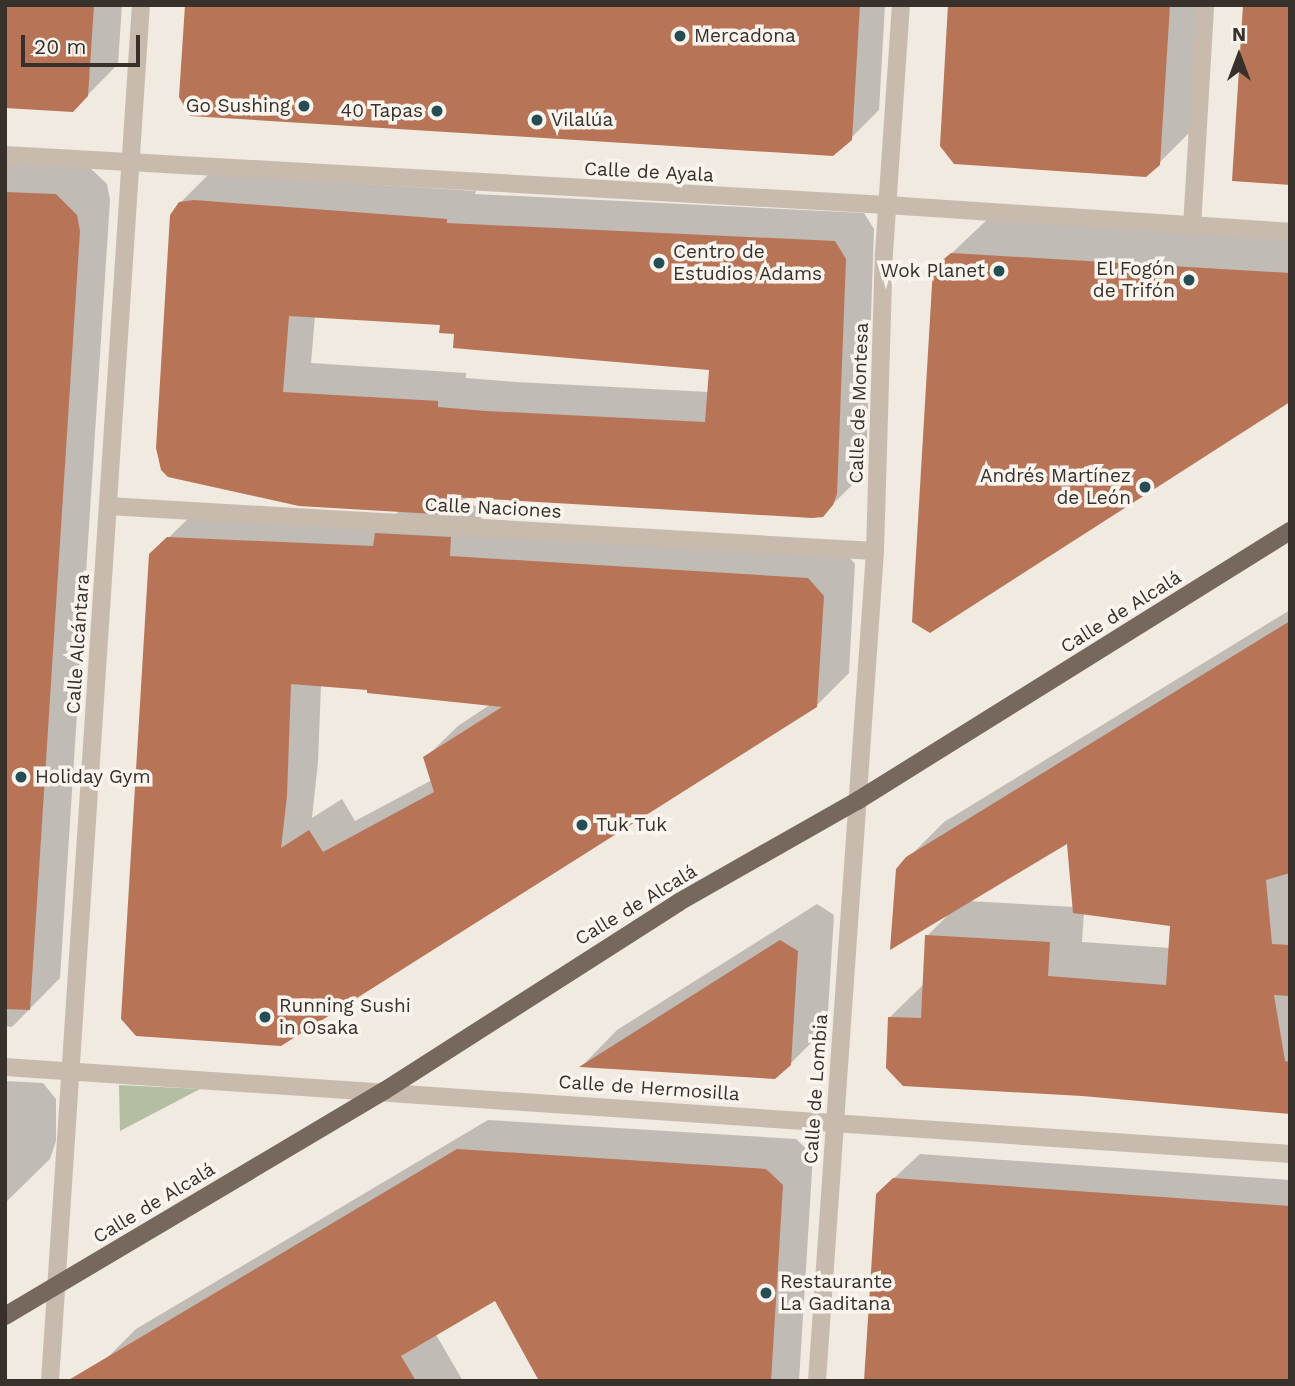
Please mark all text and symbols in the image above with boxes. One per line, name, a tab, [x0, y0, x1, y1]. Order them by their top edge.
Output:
scale bar	[24, 21, 144, 65]
north arrow	[1204, 21, 1274, 91]
text: N	[1232, 23, 1246, 46]
place label: Mercadona	[694, 25, 796, 47]
marker: Mercadona	[672, 28, 688, 44]
text: 20 m	[34, 34, 86, 59]
place label: Go Sushing	[186, 95, 290, 117]
marker: Go Sushing	[296, 98, 312, 114]
place label: 40 Tapas	[340, 100, 423, 122]
marker: 40 Tapas	[429, 103, 445, 119]
place label: Vilalúa	[551, 109, 613, 131]
marker: Vilalúa	[529, 112, 545, 128]
street label: Calle de Ayala	[583, 157, 715, 187]
place label: Centro de Estudios Adams	[673, 241, 823, 285]
marker: Centro de Estudios Adams	[651, 255, 667, 271]
place label: El Fogón de Trifón	[1092, 258, 1175, 302]
place label: Wok Planet	[880, 260, 985, 282]
marker: Wok Planet	[991, 263, 1007, 279]
marker: El Fogón de Trifón	[1181, 272, 1197, 288]
street label: Calle de Montesa	[845, 322, 873, 484]
place label: Andrés Martínez de León	[980, 465, 1131, 509]
marker: Andrés Martínez de León	[1137, 479, 1153, 495]
street label: Calle Naciones	[424, 493, 562, 523]
street label: Calle de Alcalá	[1056, 566, 1186, 658]
street label: Calle Alcántara	[62, 573, 94, 715]
place label: Holiday Gym	[35, 766, 151, 788]
marker: Holiday Gym	[13, 769, 29, 785]
place label: Tuk Tuk	[596, 814, 668, 836]
marker: Tuk Tuk	[574, 817, 590, 833]
street label: Calle de Alcalá	[571, 860, 701, 950]
place label: Running Sushi in Osaka	[279, 995, 411, 1039]
marker: Running Sushi in Osaka	[257, 1009, 273, 1025]
street label: Calle de Lombia	[799, 1013, 833, 1165]
street label: Calle de Hermosilla	[558, 1070, 740, 1106]
street label: Calle de Alcalá	[89, 1158, 219, 1248]
place label: Restaurante La Gaditana	[780, 1271, 893, 1315]
marker: Restaurante La Gaditana	[758, 1285, 774, 1301]

